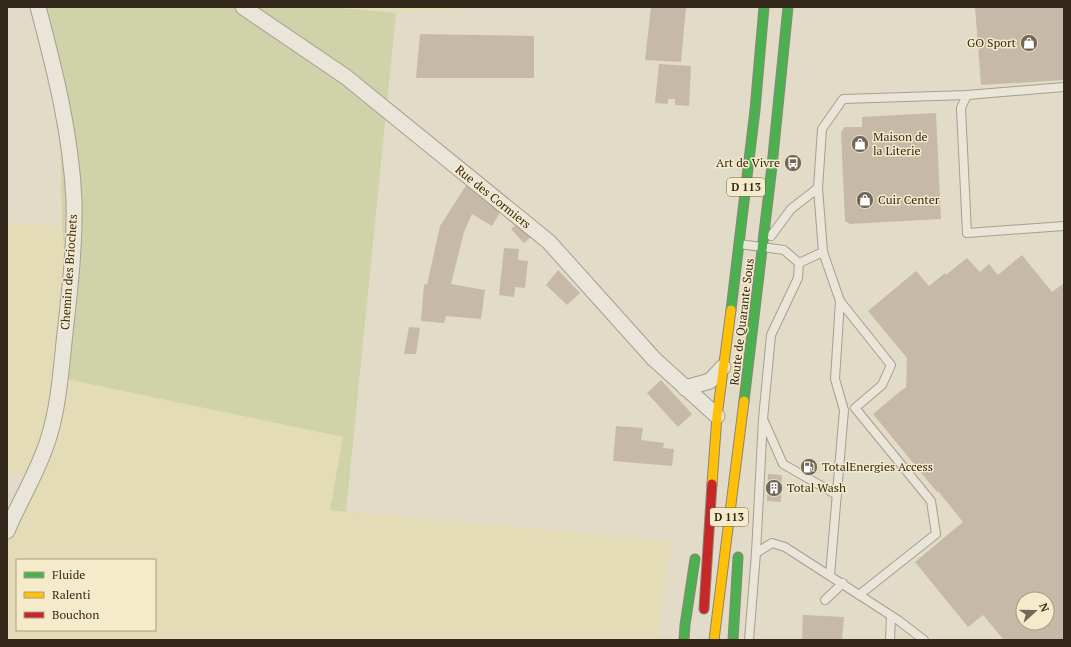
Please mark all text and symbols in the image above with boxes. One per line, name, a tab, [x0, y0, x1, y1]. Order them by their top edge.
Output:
shop icon: GO Sport	[1019, 33, 1039, 53]
place label: GO Sport	[967, 35, 1017, 50]
place label: Maison de la Literie	[873, 129, 928, 158]
shop icon: Maison de la Literie	[850, 134, 870, 154]
bus stop icon: Art de Vivre	[783, 153, 803, 173]
place label: Art de Vivre	[716, 155, 780, 170]
street label: Rue des Cormiers	[453, 162, 534, 232]
road number: D 113	[727, 178, 765, 196]
shop icon: Cuir Center	[855, 190, 875, 210]
place label: Cuir Center	[878, 192, 940, 207]
street label: Chemin des Briochets	[57, 213, 80, 330]
street label: Route de Quarante Sous	[726, 257, 757, 386]
fuel station icon: TotalEnergies Access	[799, 457, 819, 477]
place label: TotalEnergies Access	[822, 459, 933, 474]
building icon: Total Wash	[764, 478, 784, 498]
place label: Total Wash	[787, 480, 846, 495]
road number: D 113	[710, 508, 748, 526]
legend	[16, 559, 156, 631]
text: Fluide	[52, 567, 85, 582]
text: Ralenti	[52, 587, 91, 602]
north arrow	[1015, 591, 1055, 631]
text: N	[1036, 601, 1053, 614]
text: Bouchon	[52, 607, 99, 622]

